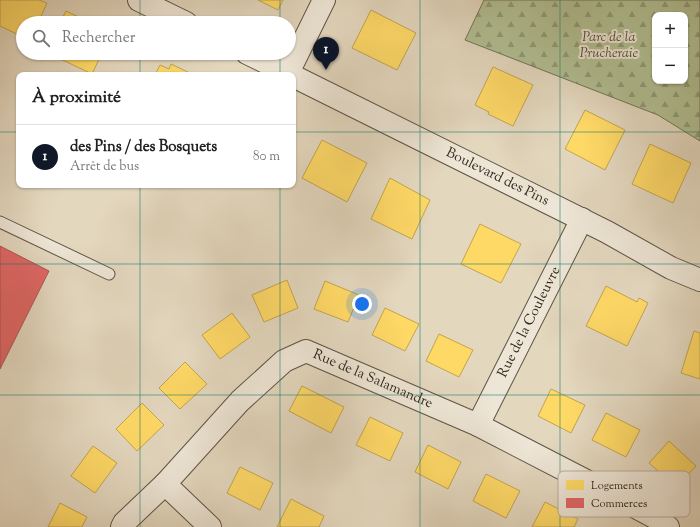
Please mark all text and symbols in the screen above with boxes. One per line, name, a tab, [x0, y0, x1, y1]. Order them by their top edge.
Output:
map controls	[652, 12, 688, 84]
button: +	[652, 12, 688, 48]
search box	[16, 16, 296, 60]
icon: search	[30, 27, 52, 49]
text: Rechercher	[62, 28, 135, 49]
park label: Parc de la Prucheraie	[580, 28, 639, 64]
pin: 1	[313, 37, 339, 70]
button: −	[652, 48, 688, 84]
text: À proximité	[32, 86, 121, 110]
text: des Pins / des Bosquets	[70, 137, 217, 158]
street label: Boulevard des Pins	[442, 143, 552, 211]
text: 1	[43, 148, 47, 166]
text: 80 m	[253, 148, 280, 166]
text: Arrêt de bus	[70, 158, 139, 176]
street label: Rue de la Couleuvre	[493, 263, 566, 381]
your location	[352, 294, 372, 314]
street label: Rue de la Salamandre	[309, 345, 436, 414]
legend	[558, 471, 690, 517]
text: Logements	[591, 478, 643, 494]
text: Commerces	[591, 496, 647, 512]

